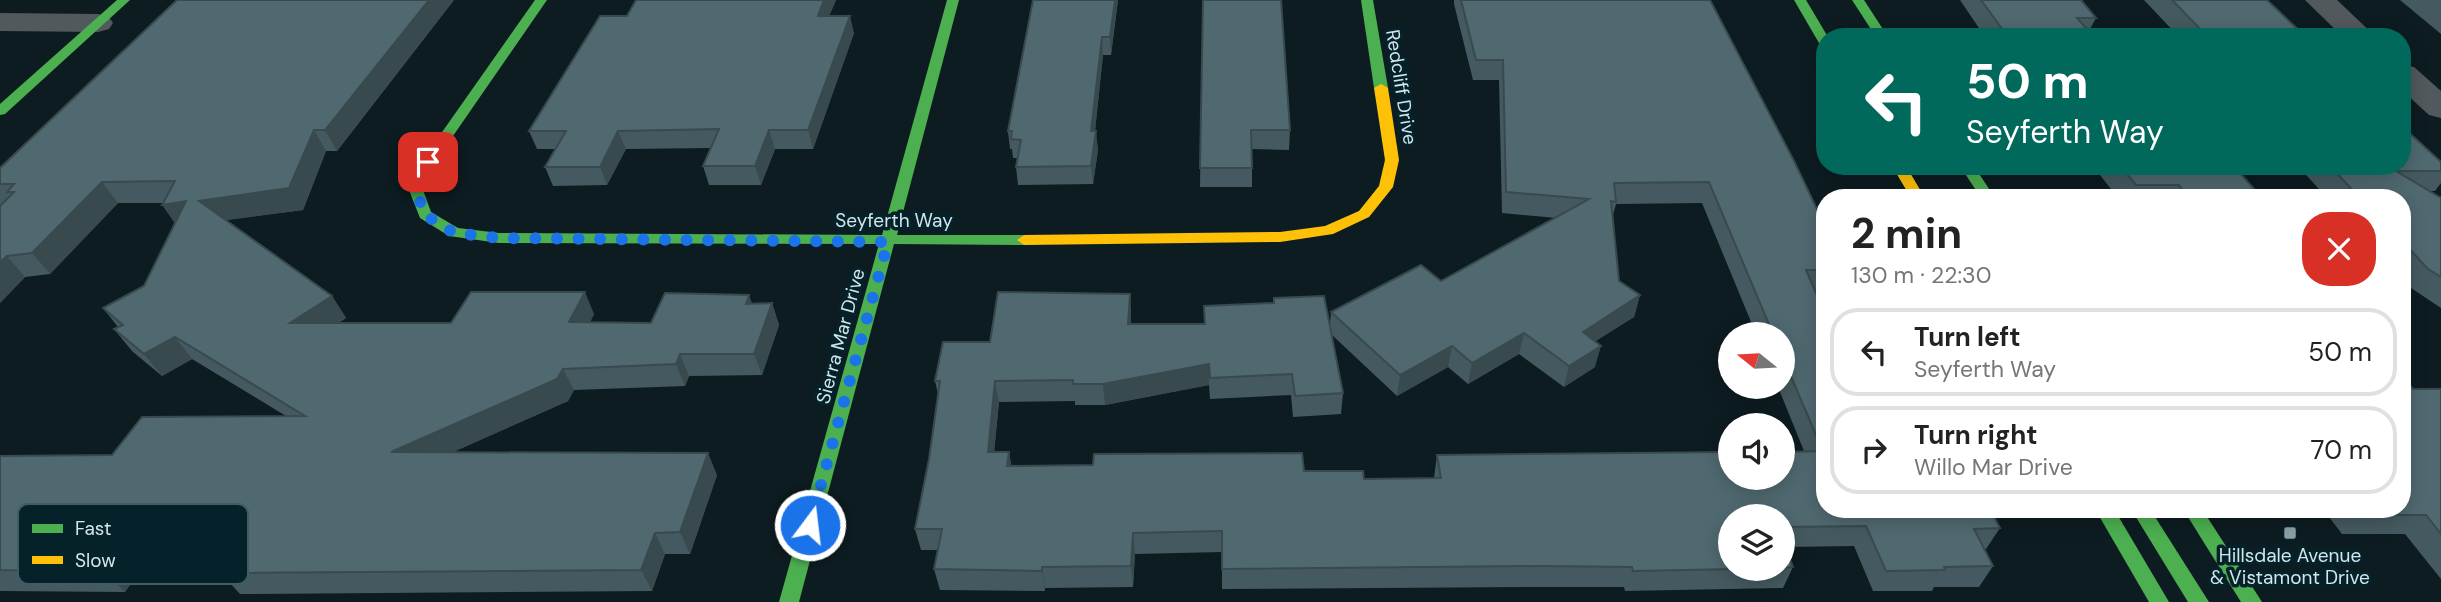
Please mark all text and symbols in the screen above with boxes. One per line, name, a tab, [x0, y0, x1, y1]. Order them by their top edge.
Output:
street label: Redcliff Drive	[1380, 28, 1423, 146]
text: 50 m	[1966, 49, 2089, 113]
icon: left	[1851, 56, 1942, 147]
text: Seyferth Way	[1966, 111, 2164, 153]
pin	[398, 132, 458, 192]
icon: arrive	[409, 143, 447, 181]
text: 2 min	[1851, 206, 1962, 261]
street label: Seyferth Way	[835, 208, 953, 233]
button: close	[2302, 212, 2376, 286]
text: 130 m · 22:30	[1851, 260, 1991, 290]
street label: Sierra Mar Drive	[810, 266, 871, 407]
text: Turn left	[1914, 320, 2021, 354]
north arrow	[1718, 322, 1796, 399]
map controls	[1718, 322, 1795, 581]
icon: left	[1855, 333, 1893, 371]
text: 50 m	[2308, 335, 2372, 369]
text: Seyferth Way	[1914, 354, 2056, 384]
button: sound	[1718, 413, 1795, 490]
text: Turn right	[1914, 418, 2038, 452]
icon: right	[1855, 431, 1893, 469]
text: 70 m	[2311, 433, 2372, 467]
text: Willo Mar Drive	[1914, 452, 2073, 482]
position arrow	[773, 488, 847, 562]
legend	[18, 504, 248, 584]
button: layers	[1718, 504, 1795, 581]
text: Fast	[75, 516, 111, 541]
marker: Hillsdale Avenue & Vistamont Drive	[2282, 525, 2298, 541]
place label: Hillsdale Avenue & Vistamont Drive	[2210, 543, 2370, 590]
text: Slow	[75, 548, 116, 573]

